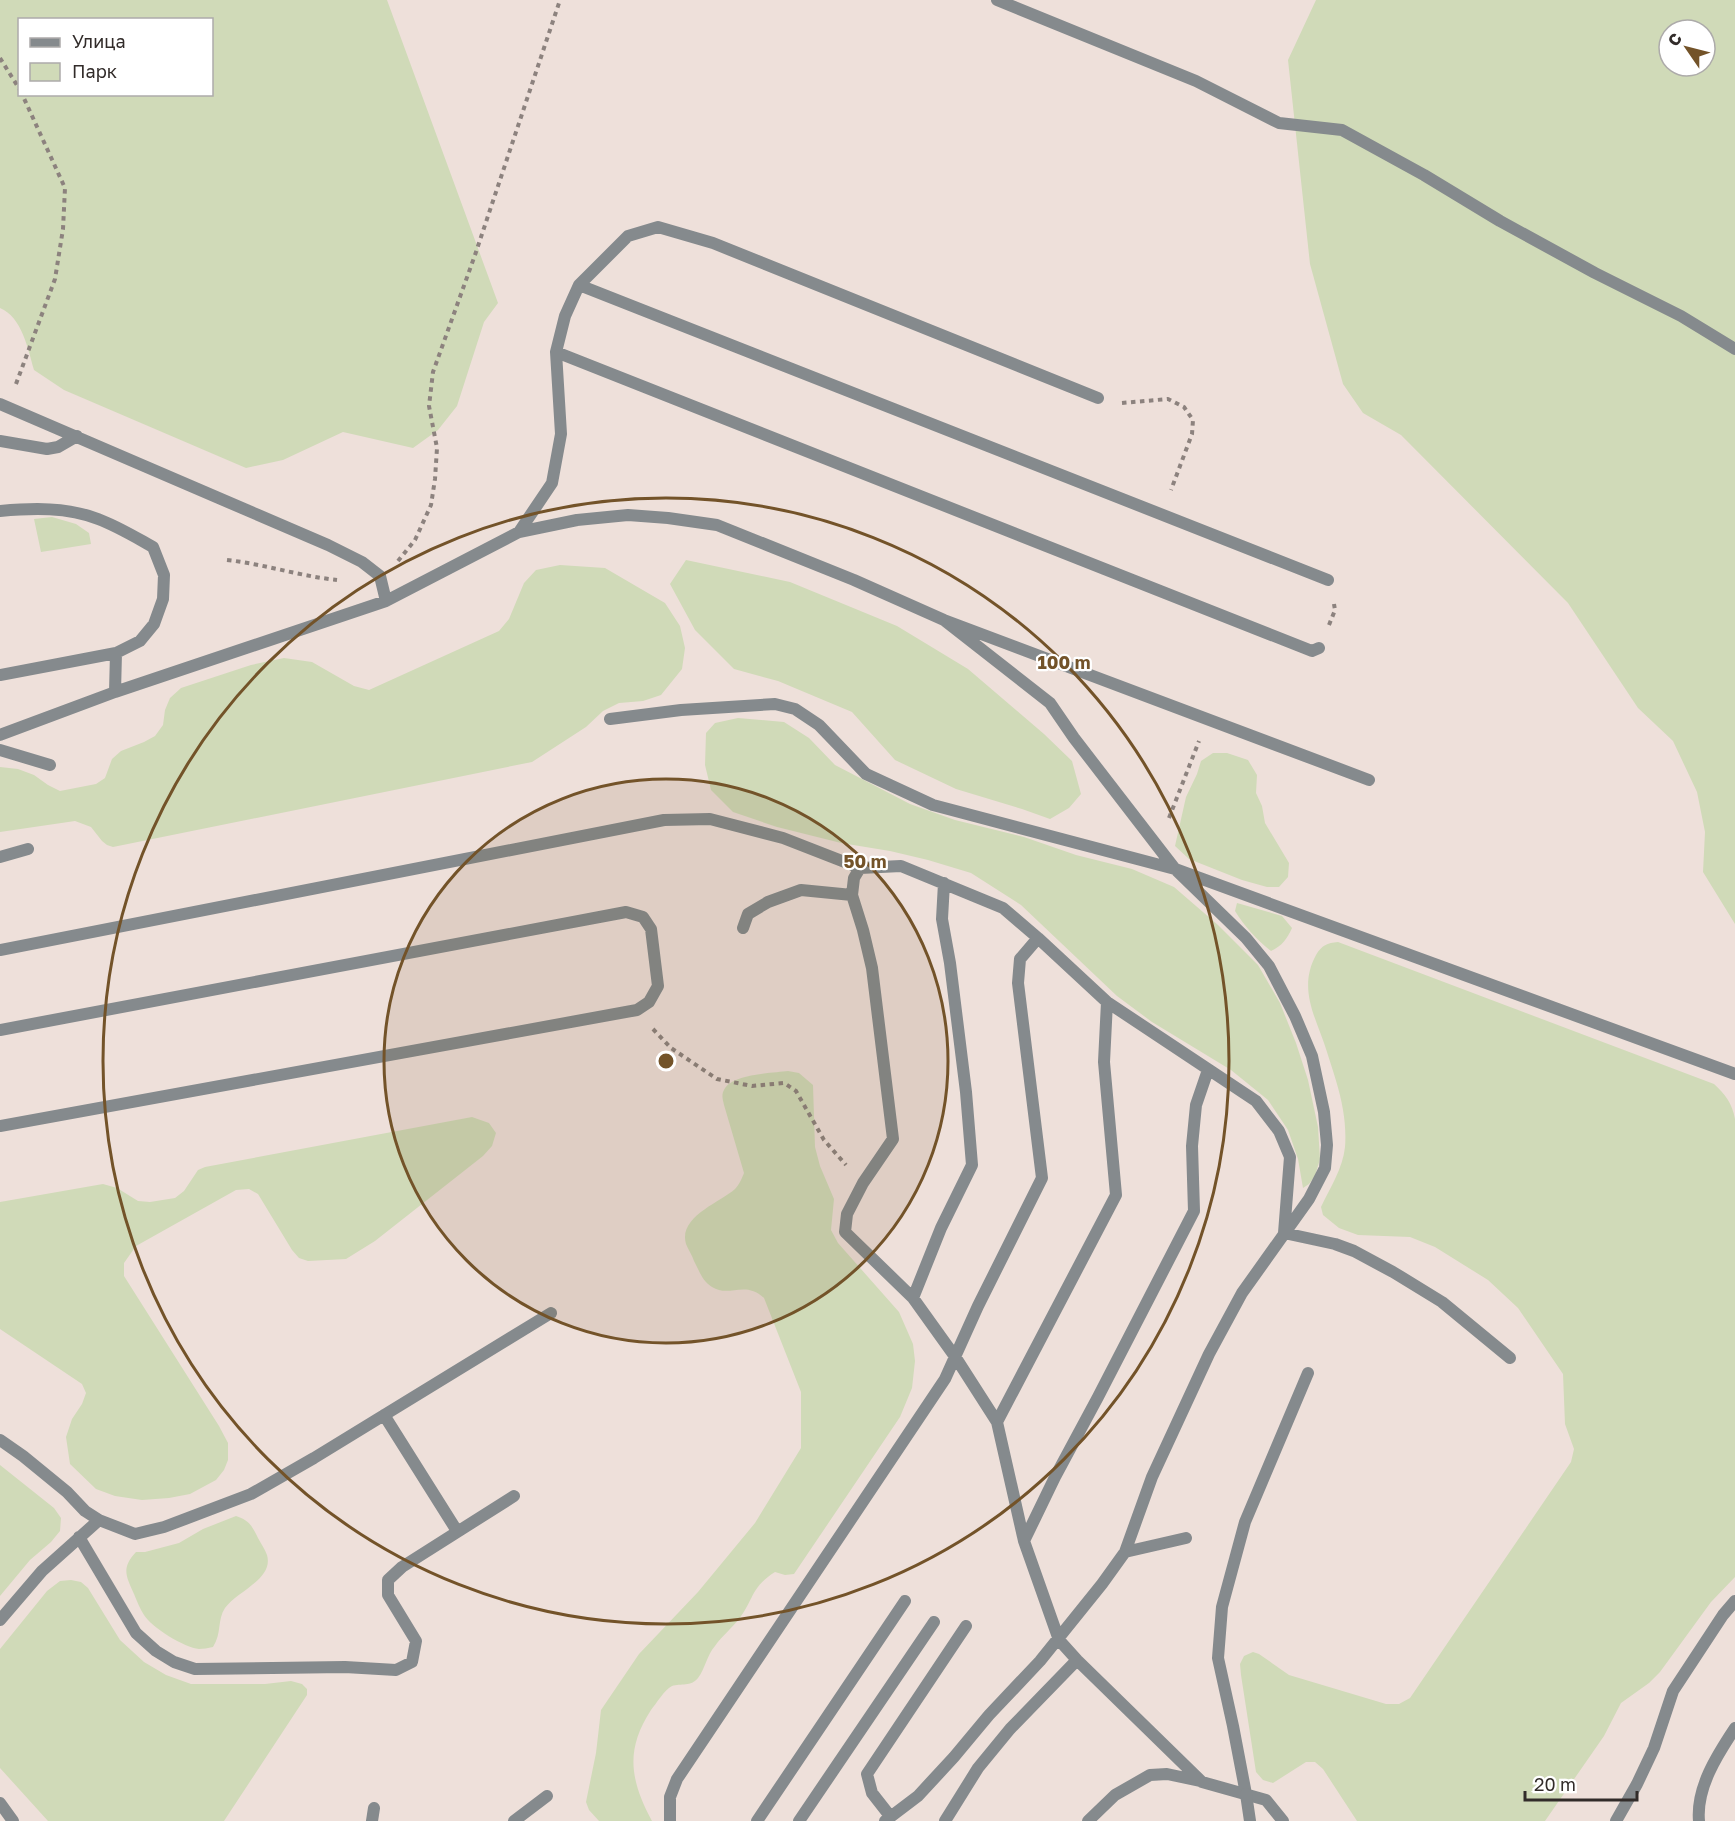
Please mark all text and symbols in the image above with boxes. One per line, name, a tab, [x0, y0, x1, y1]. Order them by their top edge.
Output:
legend	[18, 18, 213, 96]
north arrow	[1657, 18, 1717, 78]
text: С	[1663, 29, 1686, 50]
text: Улица	[72, 30, 126, 52]
text: Парк	[72, 60, 117, 82]
text: 100 m	[1038, 651, 1090, 673]
text: 50 m	[844, 850, 886, 872]
centre of rings	[656, 1051, 676, 1071]
scale bar	[1525, 1764, 1638, 1802]
text: 20 m	[1534, 1773, 1576, 1795]

